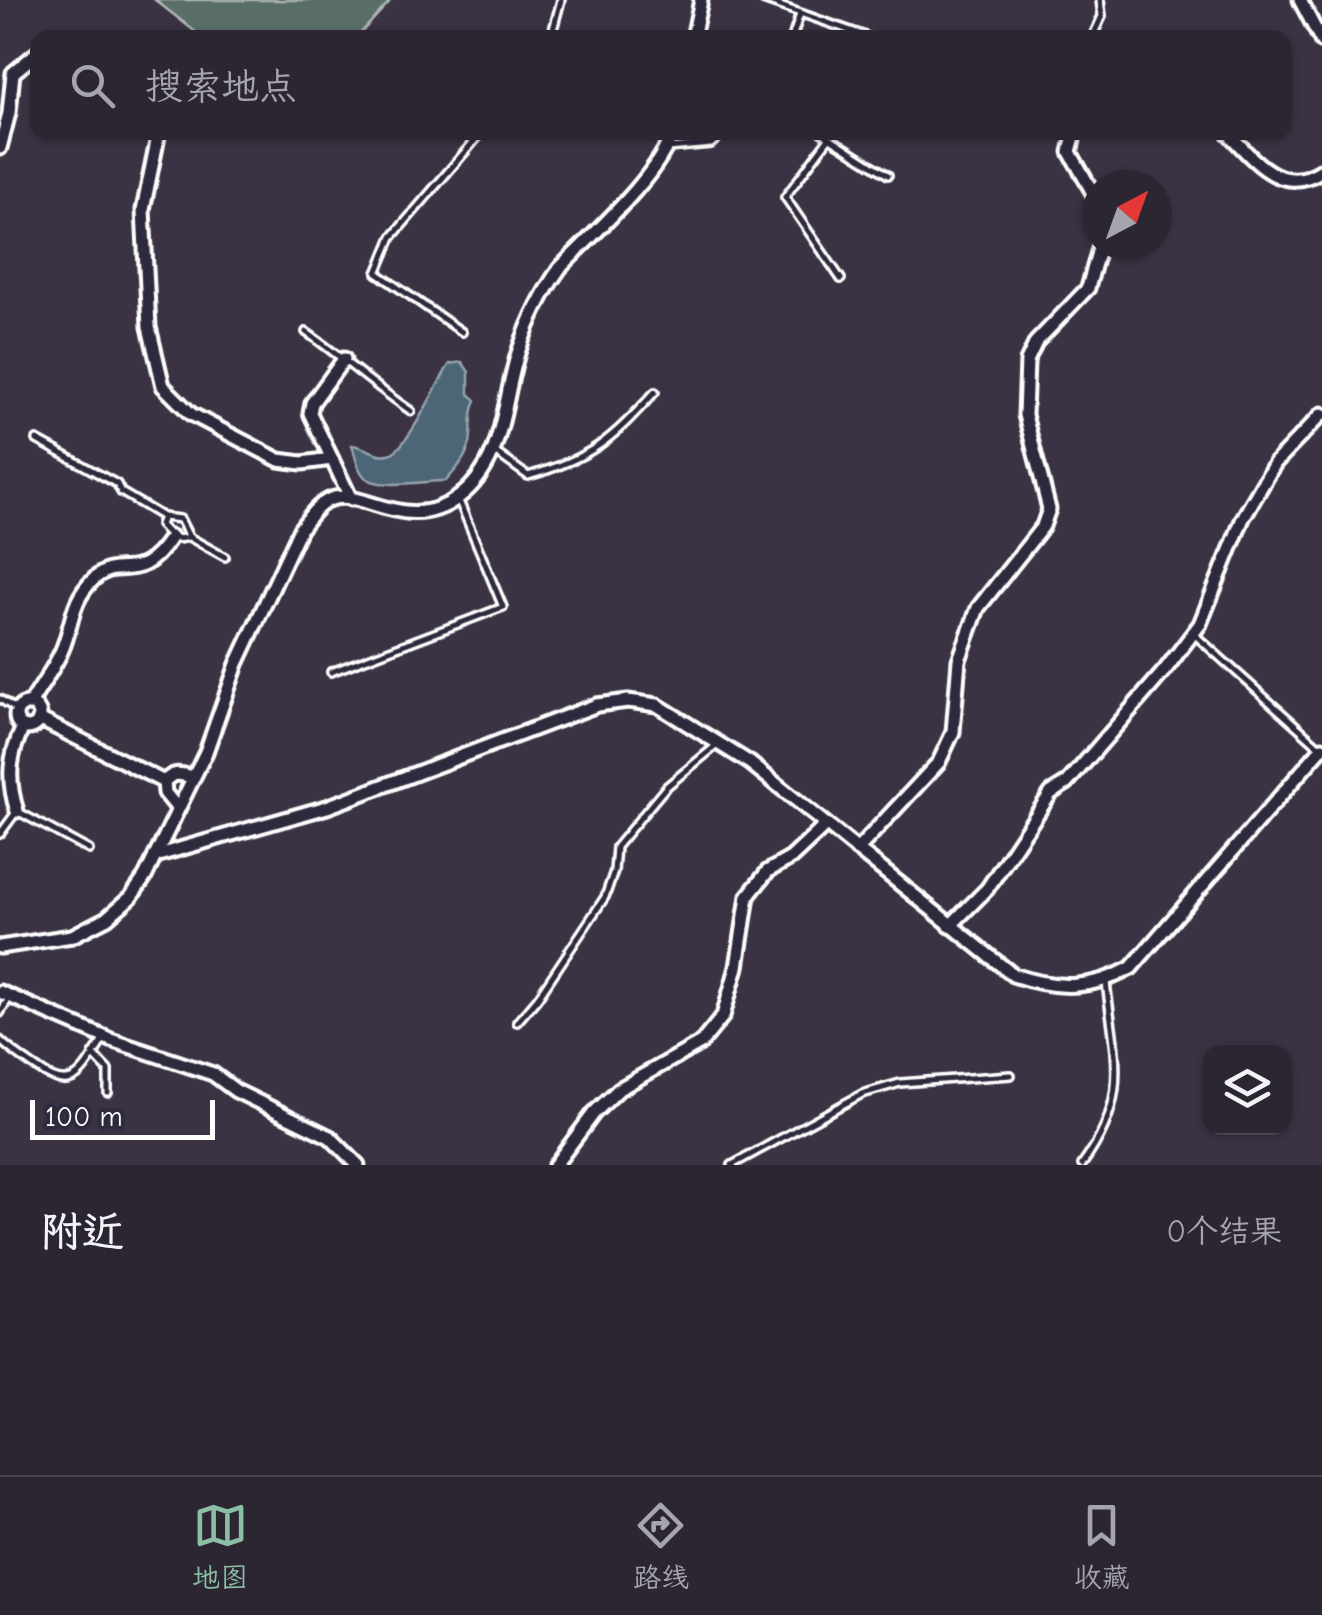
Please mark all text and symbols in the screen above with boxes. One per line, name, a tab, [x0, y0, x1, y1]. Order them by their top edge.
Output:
search box	[30, 30, 1292, 140]
icon: search	[65, 58, 120, 113]
text: 搜索地点	[145, 65, 297, 109]
north arrow	[1082, 170, 1172, 260]
map controls	[1202, 1045, 1292, 1135]
button: layers	[1202, 1045, 1292, 1135]
scale bar	[30, 1095, 215, 1140]
text: 100 m	[45, 1101, 123, 1133]
text: 附近	[40, 1208, 124, 1257]
text: 0个结果	[1167, 1213, 1282, 1250]
tab: 地图	[192, 1498, 248, 1595]
tab: 路线	[633, 1498, 689, 1595]
tab: 收藏	[1074, 1498, 1130, 1595]

